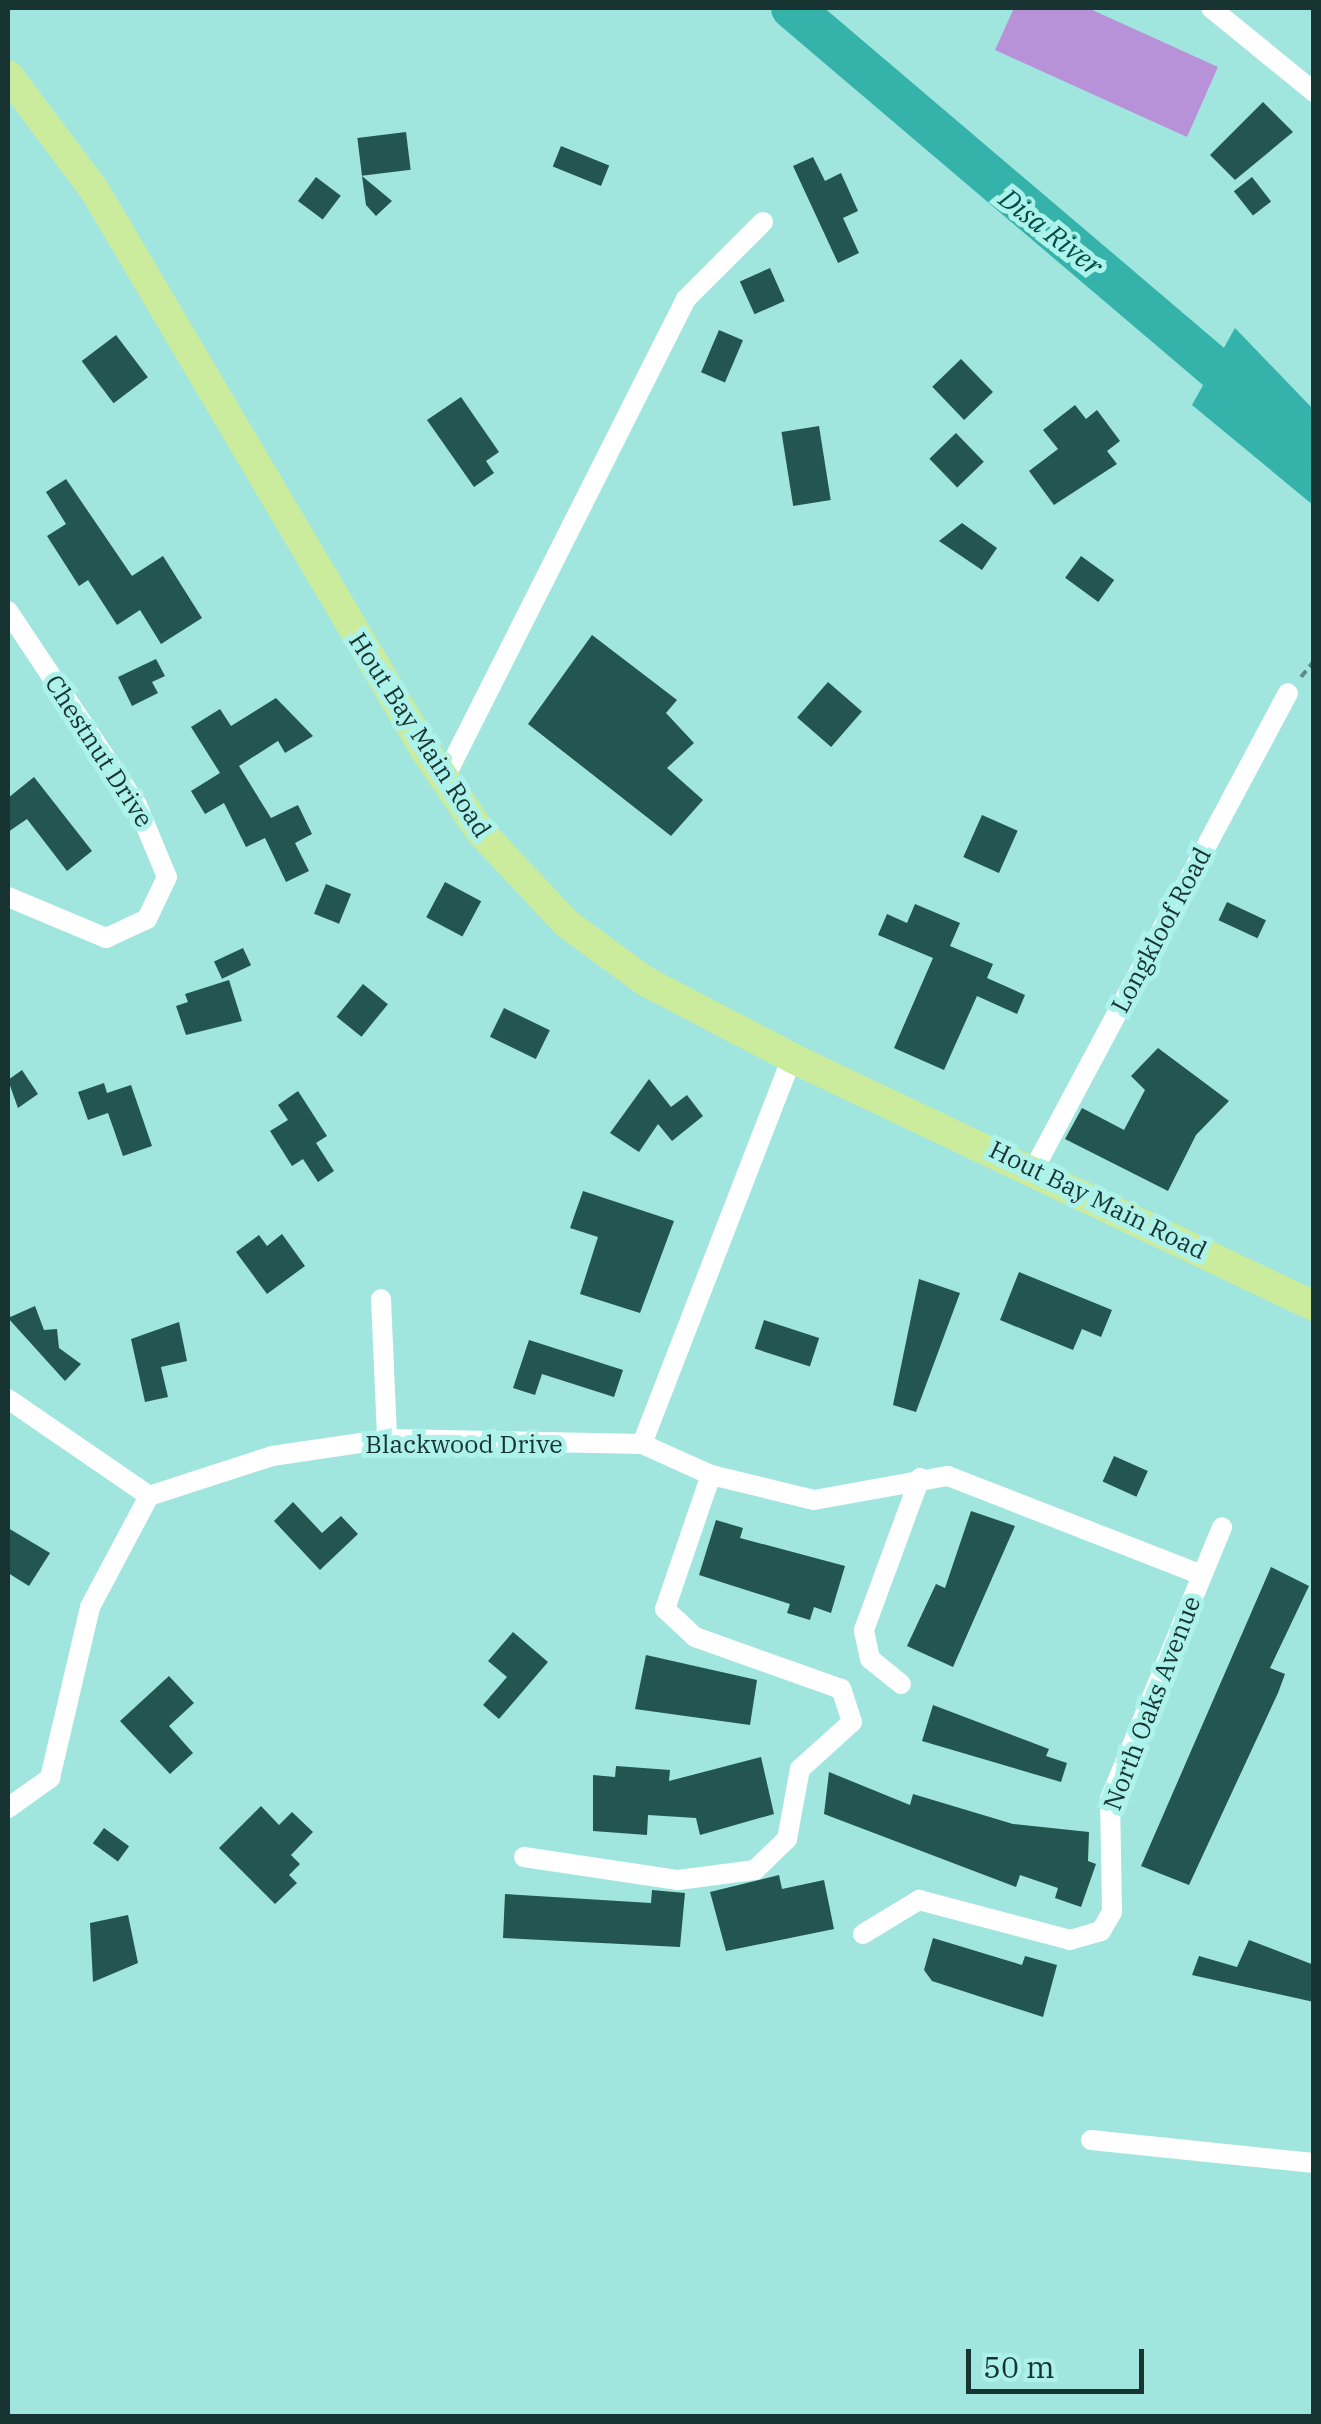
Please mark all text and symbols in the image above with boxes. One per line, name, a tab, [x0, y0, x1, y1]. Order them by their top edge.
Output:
water label: Disa River	[993, 181, 1109, 283]
street label: Hout Bay Main Road	[343, 627, 497, 843]
street label: Chestnut Drive	[39, 669, 159, 833]
street label: Longkloof Road	[1105, 842, 1217, 1018]
street label: Hout Bay Main Road	[985, 1134, 1211, 1266]
street label: Blackwood Drive	[365, 1429, 563, 1459]
street label: North Oaks Avenue	[1097, 1592, 1207, 1814]
scale bar	[971, 2329, 1148, 2391]
text: 50 m	[983, 2347, 1055, 2386]

